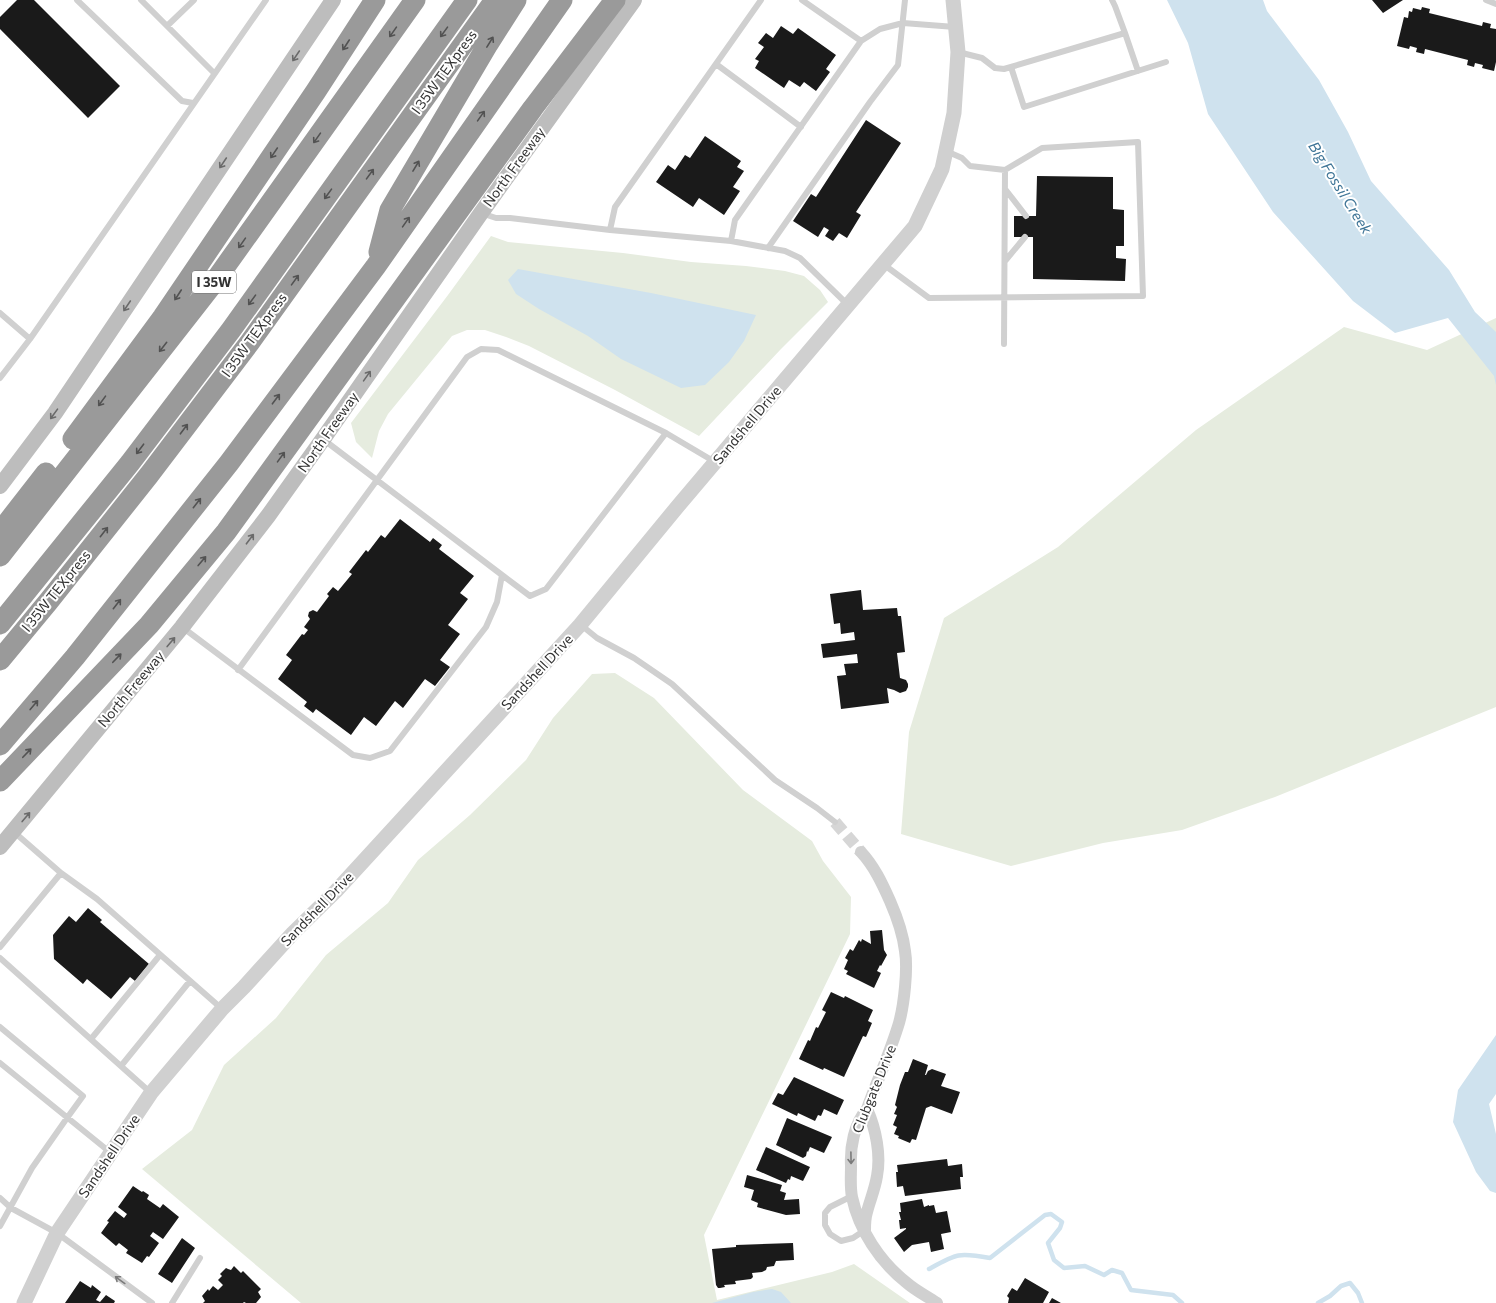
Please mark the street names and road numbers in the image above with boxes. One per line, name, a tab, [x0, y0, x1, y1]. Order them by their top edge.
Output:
street label: I 35W TEXpress	[407, 26, 480, 117]
street label: North Freeway	[479, 124, 548, 210]
road number: I 35W	[192, 271, 236, 293]
street label: I 35W TEXpress	[217, 289, 290, 380]
street label: Sandshell Drive	[709, 382, 784, 467]
street label: North Freeway	[294, 388, 362, 475]
street label: I 35W TEXpress	[18, 547, 94, 635]
street label: Sandshell Drive	[497, 630, 576, 713]
street label: North Freeway	[94, 647, 167, 730]
street label: Sandshell Drive	[277, 868, 356, 949]
street label: Clubgate Drive	[848, 1042, 899, 1135]
street label: Sandshell Drive	[74, 1111, 143, 1201]

